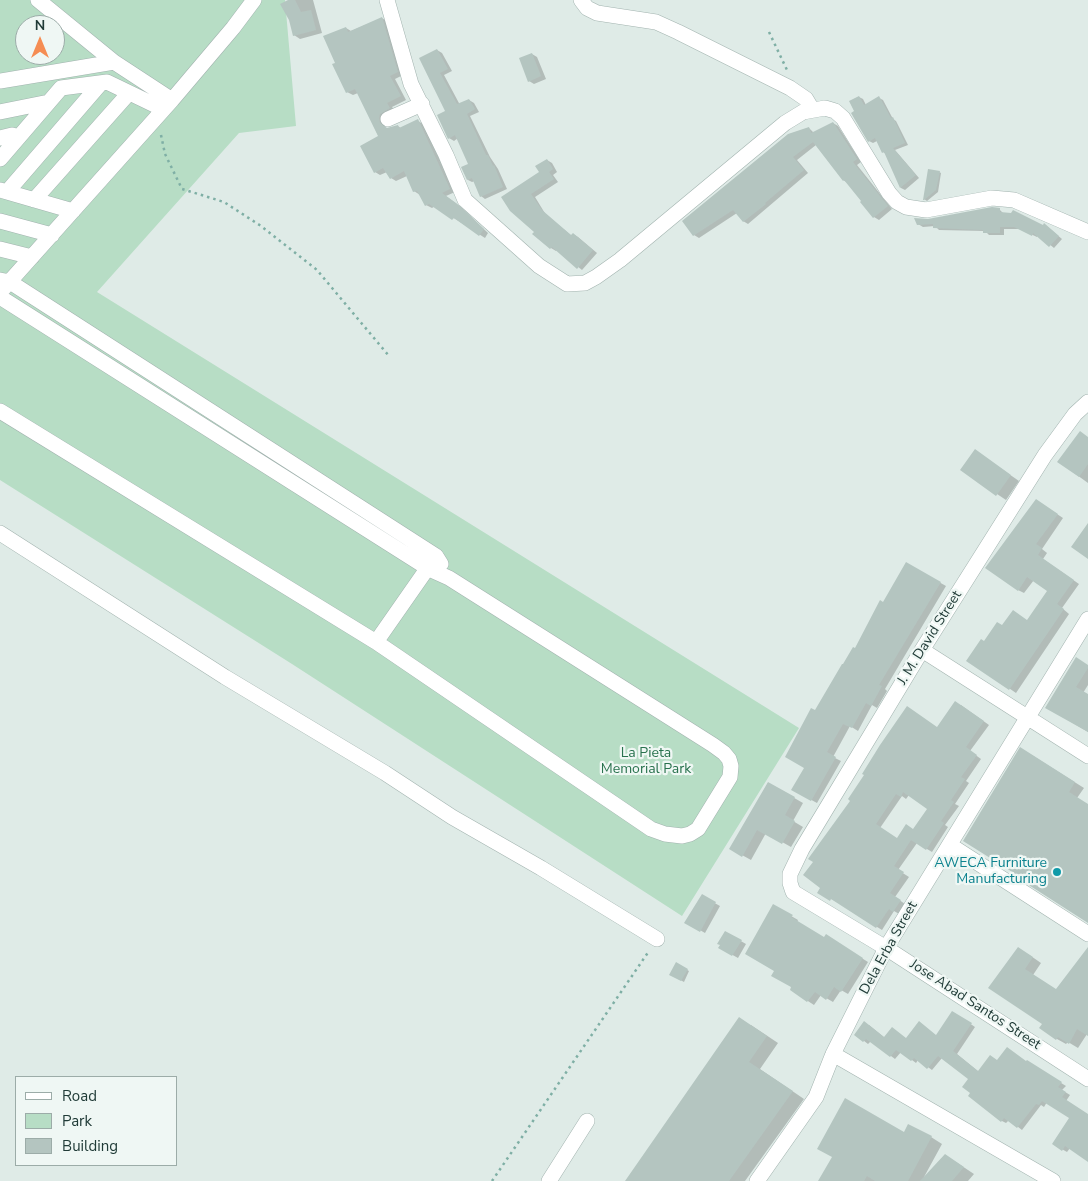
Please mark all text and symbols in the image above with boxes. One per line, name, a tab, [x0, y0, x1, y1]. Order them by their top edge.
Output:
north arrow	[15, 15, 65, 65]
text: N	[35, 16, 45, 35]
street label: J. M. David Street	[894, 588, 966, 688]
park label: La Pieta Memorial Park	[601, 746, 691, 779]
place label: AWECA Furniture Manufacturing	[934, 856, 1047, 889]
marker: AWECA Furniture Manufacturing	[1051, 866, 1063, 878]
street label: Dela Erba Street	[857, 899, 921, 997]
street label: Jose Abad Santos Street	[906, 956, 1044, 1054]
legend	[15, 1076, 178, 1166]
text: Road	[62, 1086, 97, 1106]
text: Park	[62, 1111, 92, 1131]
text: Building	[62, 1136, 118, 1156]

